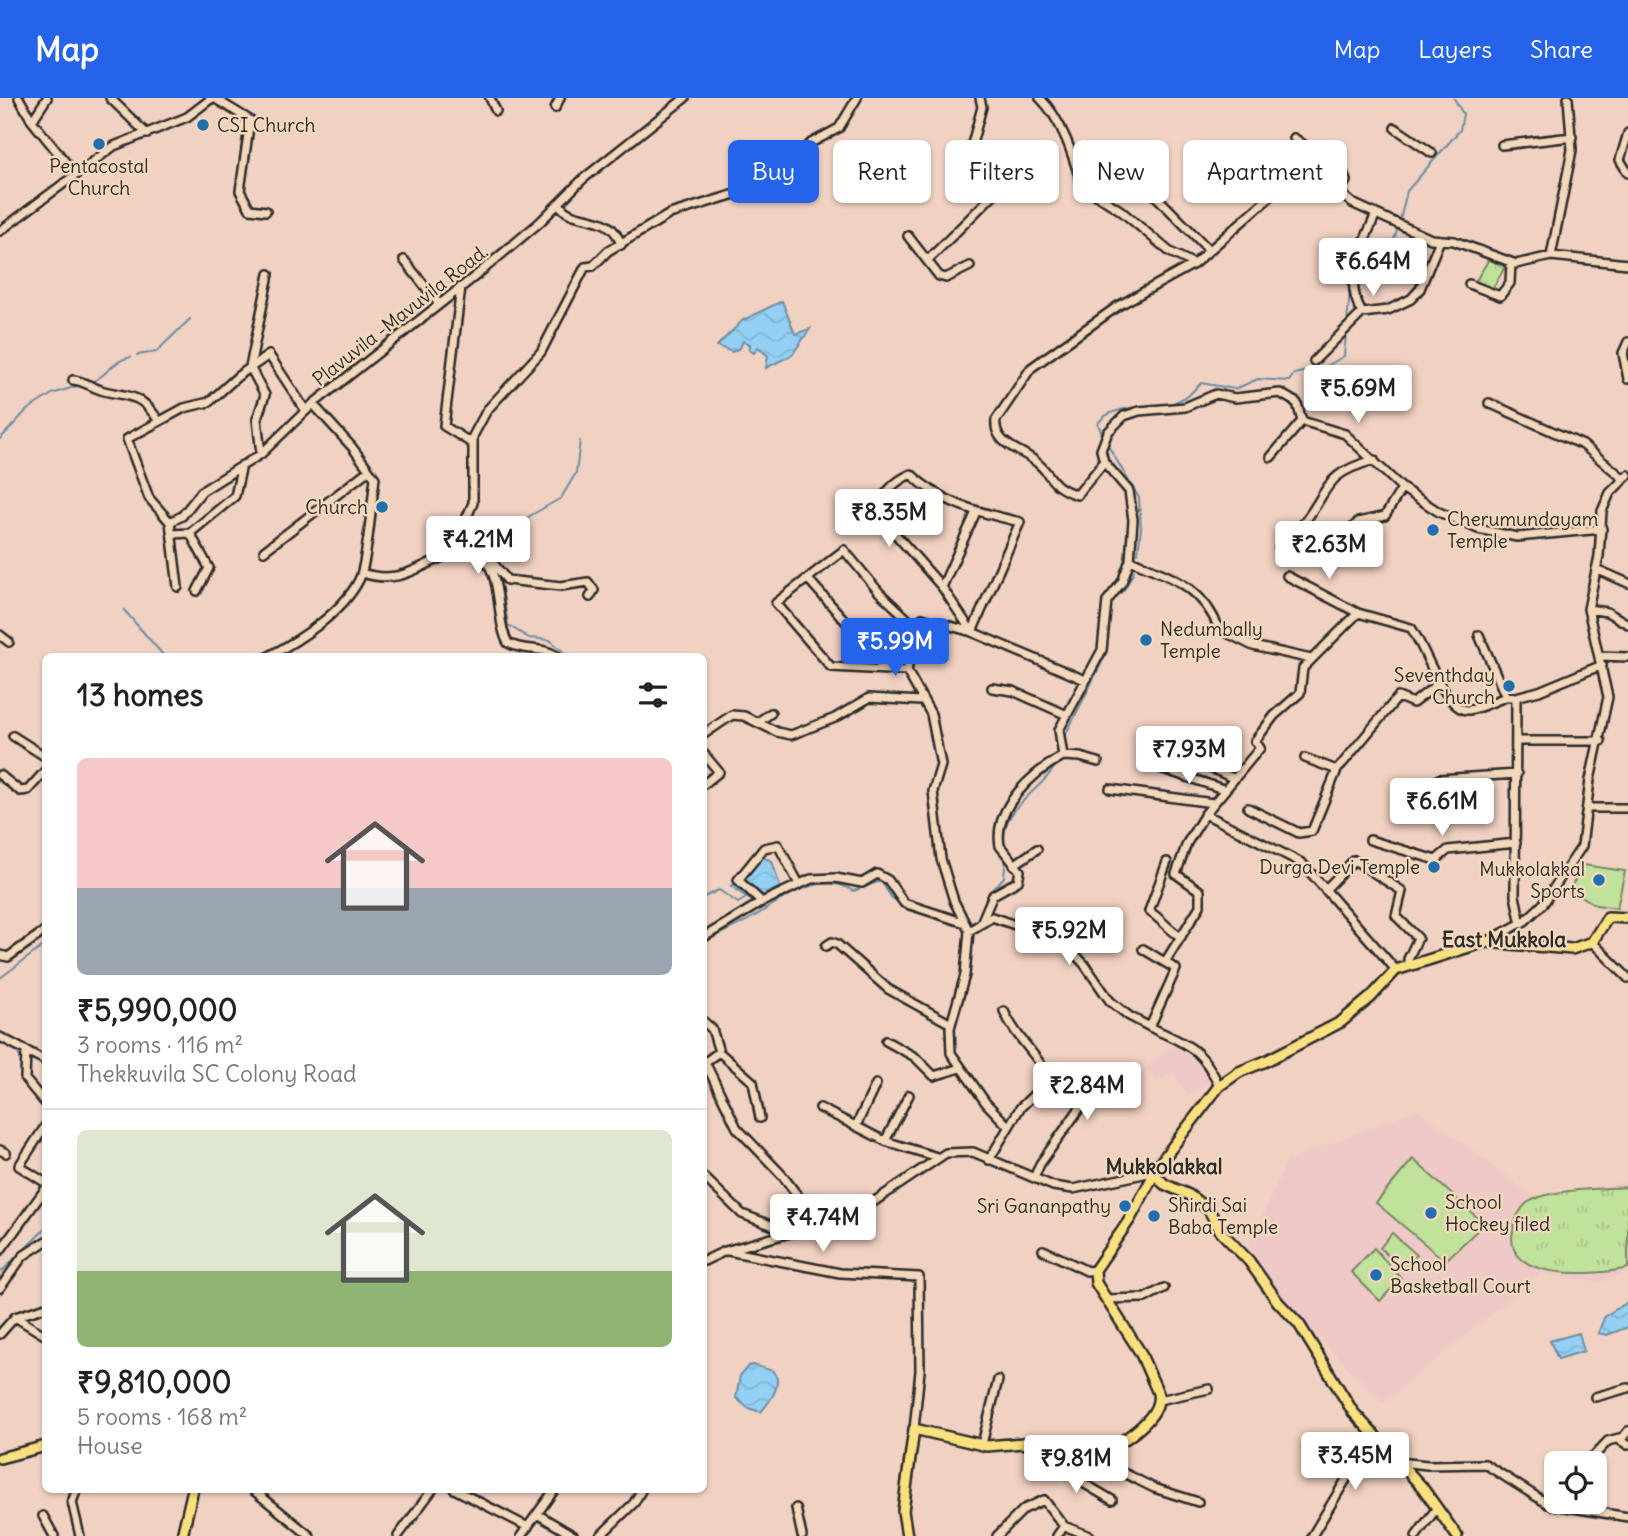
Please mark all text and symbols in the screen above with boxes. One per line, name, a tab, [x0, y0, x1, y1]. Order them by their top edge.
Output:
text: Map	[35, 28, 99, 70]
text: Map	[1334, 34, 1380, 64]
text: Layers	[1418, 34, 1492, 64]
text: Share	[1530, 34, 1593, 64]
place label: CSI Church	[217, 113, 316, 137]
marker: CSI Church	[195, 117, 211, 133]
marker: Pentacostal Church	[91, 136, 107, 152]
chip: Buy	[728, 140, 819, 203]
chip: Rent	[833, 140, 931, 203]
chip: Filters	[945, 140, 1059, 203]
chip: New	[1073, 140, 1169, 203]
chip: Apartment	[1183, 140, 1347, 203]
place label: Pentacostal Church	[49, 154, 149, 200]
pin: ₹6.64M	[1316, 238, 1430, 298]
street label: Plavuvila -Mavuvila Road.	[307, 239, 493, 391]
text: ₹6.64M	[1335, 246, 1411, 275]
pin: ₹5.69M	[1301, 366, 1415, 425]
text: ₹5.69M	[1320, 373, 1396, 402]
pin: ₹8.35M	[832, 490, 946, 549]
place label: Church	[305, 495, 368, 519]
text: ₹8.35M	[851, 497, 927, 526]
marker: Church	[374, 499, 390, 515]
place label: Cherumundayam Temple	[1447, 507, 1598, 553]
pin: ₹4.21M	[421, 517, 535, 576]
pin: ₹2.63M	[1272, 522, 1386, 581]
marker: Cherumundayam Temple	[1425, 522, 1441, 538]
text: ₹4.21M	[442, 524, 514, 553]
text: ₹2.63M	[1291, 529, 1367, 558]
place label: Nedumbally Temple	[1160, 617, 1263, 663]
pin: ₹5.99M	[838, 618, 952, 678]
text: ₹5.99M	[857, 626, 933, 655]
marker: Nedumbally Temple	[1138, 632, 1154, 648]
place label: Seventhday Church	[1394, 663, 1495, 709]
text: 13 homes	[77, 676, 203, 714]
icon: filters	[634, 676, 672, 714]
marker: Seventhday Church	[1501, 678, 1517, 694]
pin: ₹7.93M	[1132, 726, 1246, 786]
text: ₹7.93M	[1152, 734, 1226, 763]
pin: ₹6.61M	[1385, 778, 1499, 838]
text: ₹6.61M	[1406, 786, 1478, 815]
icon: home	[312, 803, 438, 929]
place label: Durga Devi Temple	[1259, 855, 1420, 879]
place label: Mukkolakkal Sports	[1479, 857, 1585, 903]
marker: Durga Devi Temple	[1426, 859, 1442, 875]
marker: Mukkolakkal Sports	[1591, 872, 1607, 888]
pin: ₹5.92M	[1012, 908, 1126, 967]
text: ₹5.92M	[1031, 915, 1107, 944]
district label: East Mukkola	[1442, 926, 1566, 953]
text: ₹5,990,000	[77, 991, 237, 1029]
text: 3 rooms · 116 m²	[77, 1030, 243, 1059]
text: Thekkuvila SC Colony Road	[77, 1059, 357, 1088]
pin: ₹2.84M	[1030, 1062, 1144, 1122]
text: ₹2.84M	[1049, 1070, 1125, 1099]
district label: Mukkolakkal	[1106, 1153, 1222, 1180]
icon: home	[312, 1175, 438, 1301]
place label: School Hockey filed	[1445, 1190, 1550, 1236]
place label: Shirdi Sai Baba Temple	[1168, 1193, 1278, 1239]
pin: ₹4.74M	[766, 1194, 880, 1254]
place label: Sri Gananpathy	[977, 1194, 1111, 1218]
marker: Sri Gananpathy	[1117, 1198, 1133, 1214]
text: ₹4.74M	[786, 1202, 860, 1231]
marker: School Hockey filed	[1423, 1205, 1439, 1221]
marker: Shirdi Sai Baba Temple	[1146, 1208, 1162, 1224]
place label: School Basketball Court	[1390, 1252, 1531, 1298]
marker: School Basketball Court	[1368, 1267, 1384, 1283]
text: ₹9,810,000	[77, 1363, 232, 1401]
text: 5 rooms · 168 m²	[77, 1402, 247, 1431]
text: House	[77, 1431, 143, 1460]
pin: ₹3.45M	[1298, 1432, 1412, 1492]
pin: ₹9.81M	[1019, 1436, 1133, 1495]
text: ₹3.45M	[1317, 1440, 1393, 1469]
text: ₹9.81M	[1040, 1443, 1112, 1472]
map controls	[1544, 1451, 1607, 1514]
button: locate	[1544, 1451, 1607, 1514]

